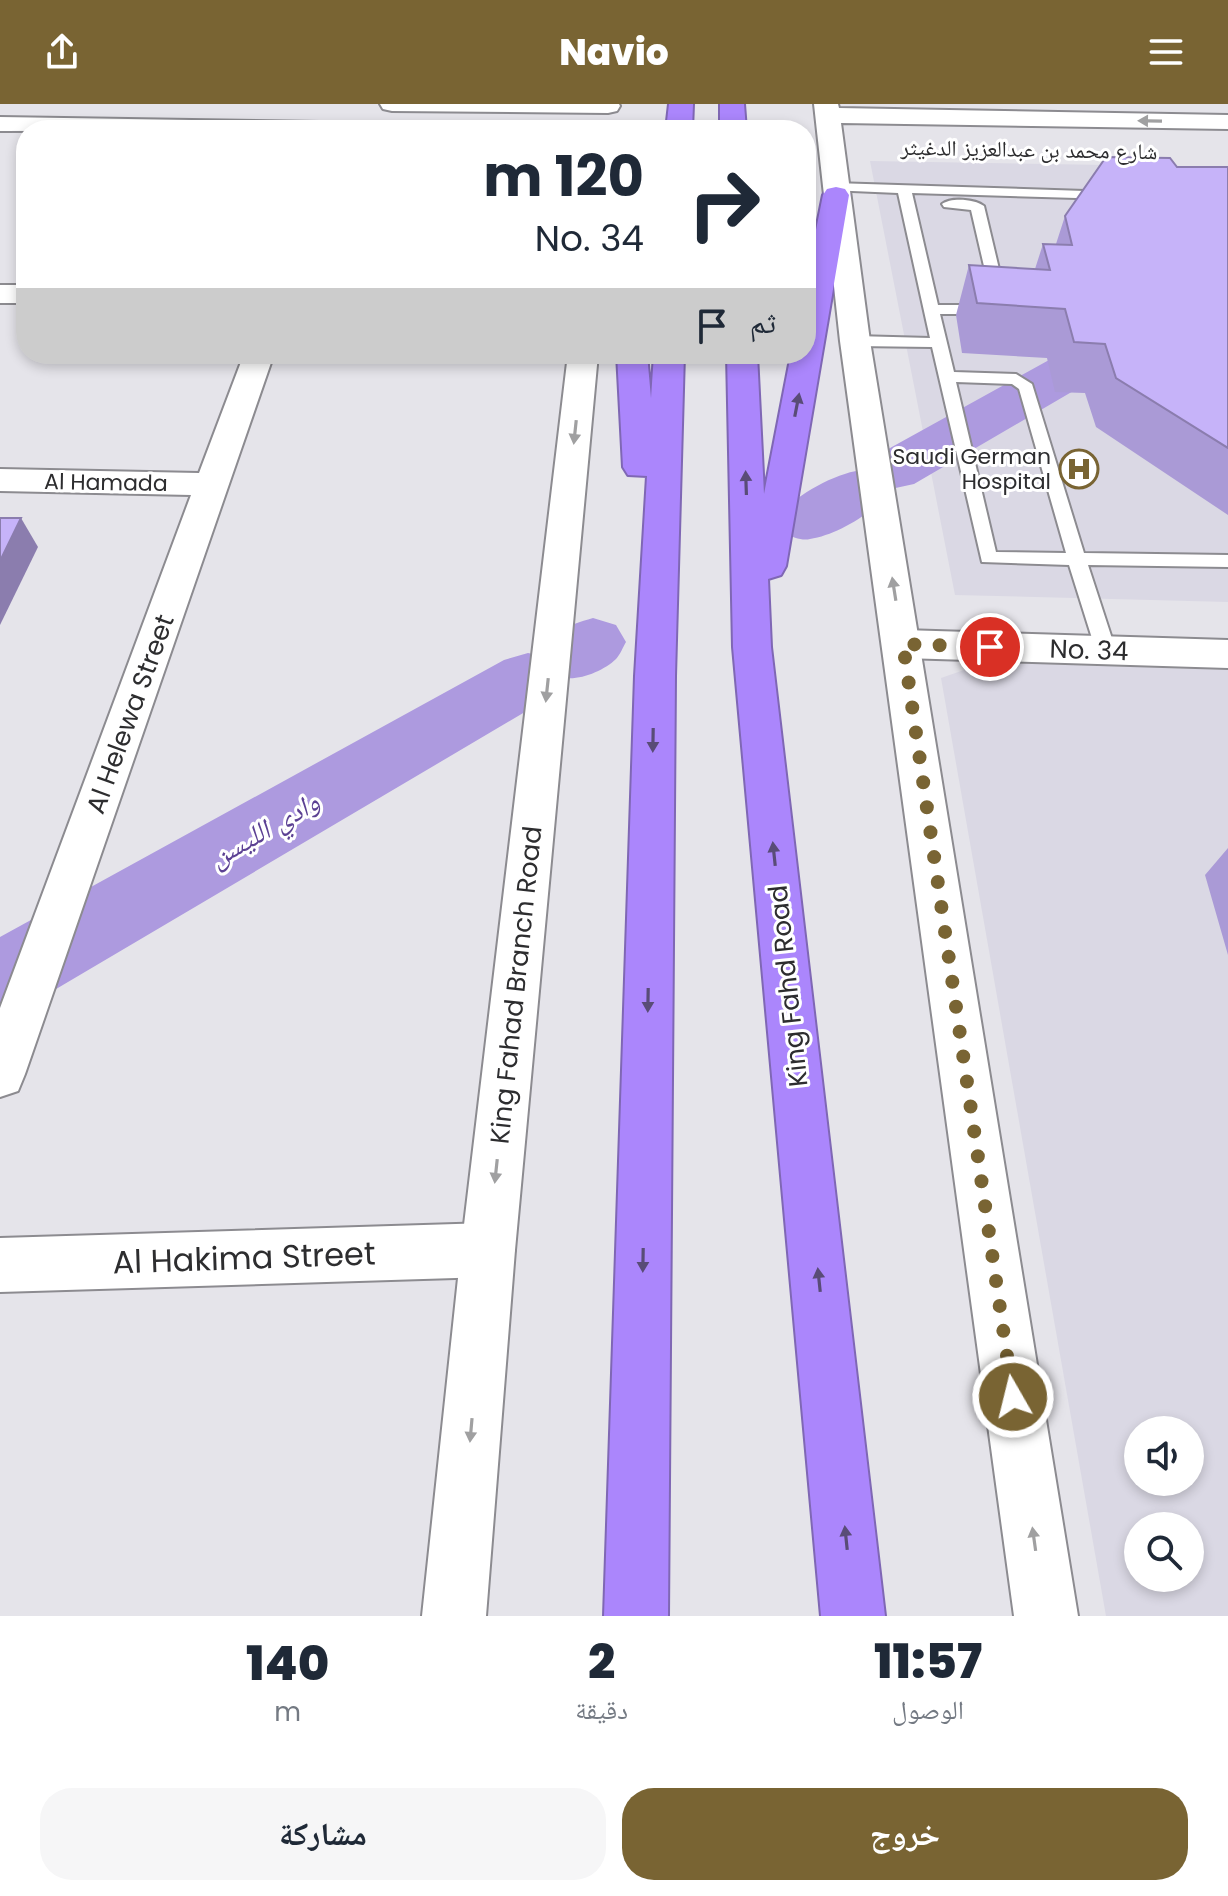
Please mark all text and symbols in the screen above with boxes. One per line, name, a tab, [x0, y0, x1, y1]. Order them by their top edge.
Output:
text: Navio	[559, 27, 669, 78]
icon: share	[40, 30, 84, 74]
icon: menu	[1144, 30, 1188, 74]
one-way arrow	[1137, 115, 1162, 127]
street label: شارع محمد بن عبدالعزيز الدغيثر	[899, 132, 1158, 167]
text: 120 m	[483, 137, 644, 216]
icon: right	[672, 152, 776, 256]
text: No. 34	[535, 213, 644, 264]
text: ثم	[750, 301, 776, 344]
icon: arrive	[690, 304, 734, 348]
one-way arrow	[792, 392, 804, 417]
one-way arrow	[568, 419, 581, 444]
place label: Saudi German Hospital	[892, 441, 1051, 497]
hospital icon: Saudi German Hospital	[1058, 448, 1100, 490]
street label: Al Hamada	[44, 466, 168, 499]
one-way arrow	[740, 470, 753, 495]
one-way arrow	[887, 576, 900, 601]
street label: Al Helewa Street	[77, 609, 183, 819]
pin	[956, 613, 1024, 681]
icon: arrive	[968, 625, 1012, 669]
street label: No. 34	[1049, 631, 1129, 669]
one-way arrow	[541, 678, 554, 703]
one-way arrow	[647, 728, 660, 753]
water label: وادي الليسن	[202, 782, 328, 879]
street label: King Fahad Branch Road	[481, 824, 551, 1146]
one-way arrow	[768, 841, 781, 866]
street label: King Fahd Road	[760, 883, 816, 1089]
one-way arrow	[642, 988, 654, 1013]
one-way arrow	[490, 1159, 503, 1184]
street label: Al Hakima Street	[112, 1230, 376, 1285]
one-way arrow	[637, 1248, 649, 1273]
one-way arrow	[812, 1267, 825, 1292]
position arrow	[971, 1355, 1055, 1439]
map controls	[1124, 1416, 1204, 1592]
button: sound	[1124, 1416, 1204, 1496]
one-way arrow	[465, 1418, 478, 1443]
button: search	[1124, 1512, 1204, 1592]
one-way arrow	[840, 1525, 853, 1550]
one-way arrow	[1027, 1526, 1040, 1551]
text: 2	[588, 1628, 615, 1695]
text: 11:57	[874, 1628, 982, 1695]
text: 140	[246, 1630, 329, 1697]
text: دقيقة	[575, 1692, 628, 1728]
text: الوصول	[892, 1692, 964, 1728]
text: m	[274, 1694, 301, 1730]
button: مشاركة	[40, 1788, 606, 1880]
button: خروج	[622, 1788, 1188, 1880]

